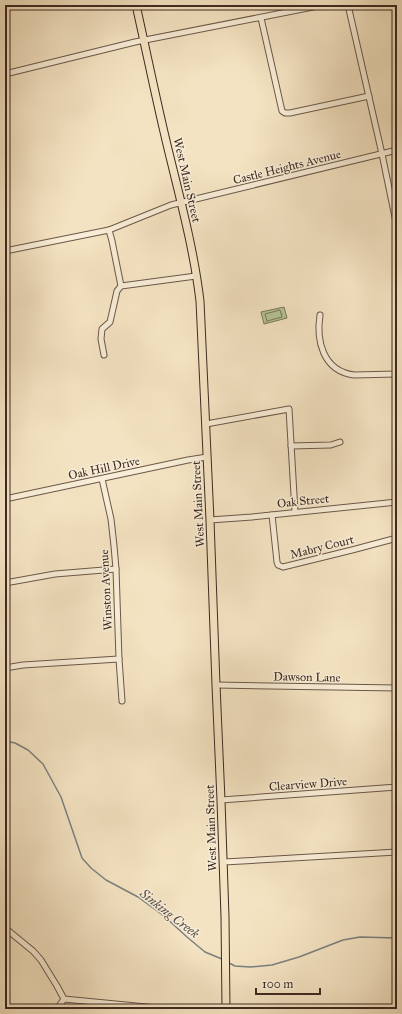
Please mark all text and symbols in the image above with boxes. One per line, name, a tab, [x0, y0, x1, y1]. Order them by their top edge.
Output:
street label: West Main Street	[170, 136, 204, 225]
street label: Castle Heights Avenue	[232, 147, 343, 188]
street label: Oak Hill Drive	[67, 454, 141, 482]
street label: West Main Street	[189, 460, 207, 548]
street label: Oak Street	[276, 491, 330, 511]
street label: Mabry Court	[289, 532, 356, 562]
street label: Winston Avenue	[97, 549, 115, 631]
street label: Dawson Lane	[273, 669, 341, 685]
street label: Clearview Drive	[268, 774, 348, 794]
street label: West Main Street	[202, 784, 220, 872]
water label: Sinking Creek	[136, 885, 203, 942]
scale bar	[256, 970, 320, 996]
text: 100 m	[262, 977, 293, 991]

